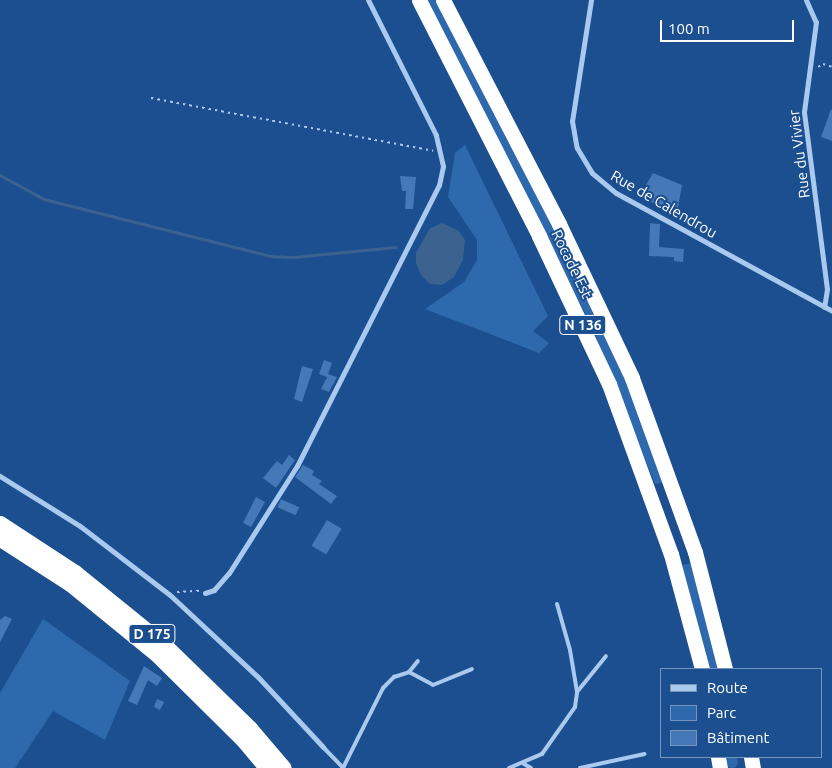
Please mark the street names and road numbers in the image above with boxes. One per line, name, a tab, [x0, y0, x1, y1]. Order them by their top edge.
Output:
street label: Rue du Vivier	[785, 109, 813, 199]
street label: Rue de Calendrou	[608, 166, 720, 242]
street label: Rocade Est	[548, 227, 596, 301]
road number: N 136	[559, 314, 607, 336]
road number: D 175	[128, 622, 176, 646]

